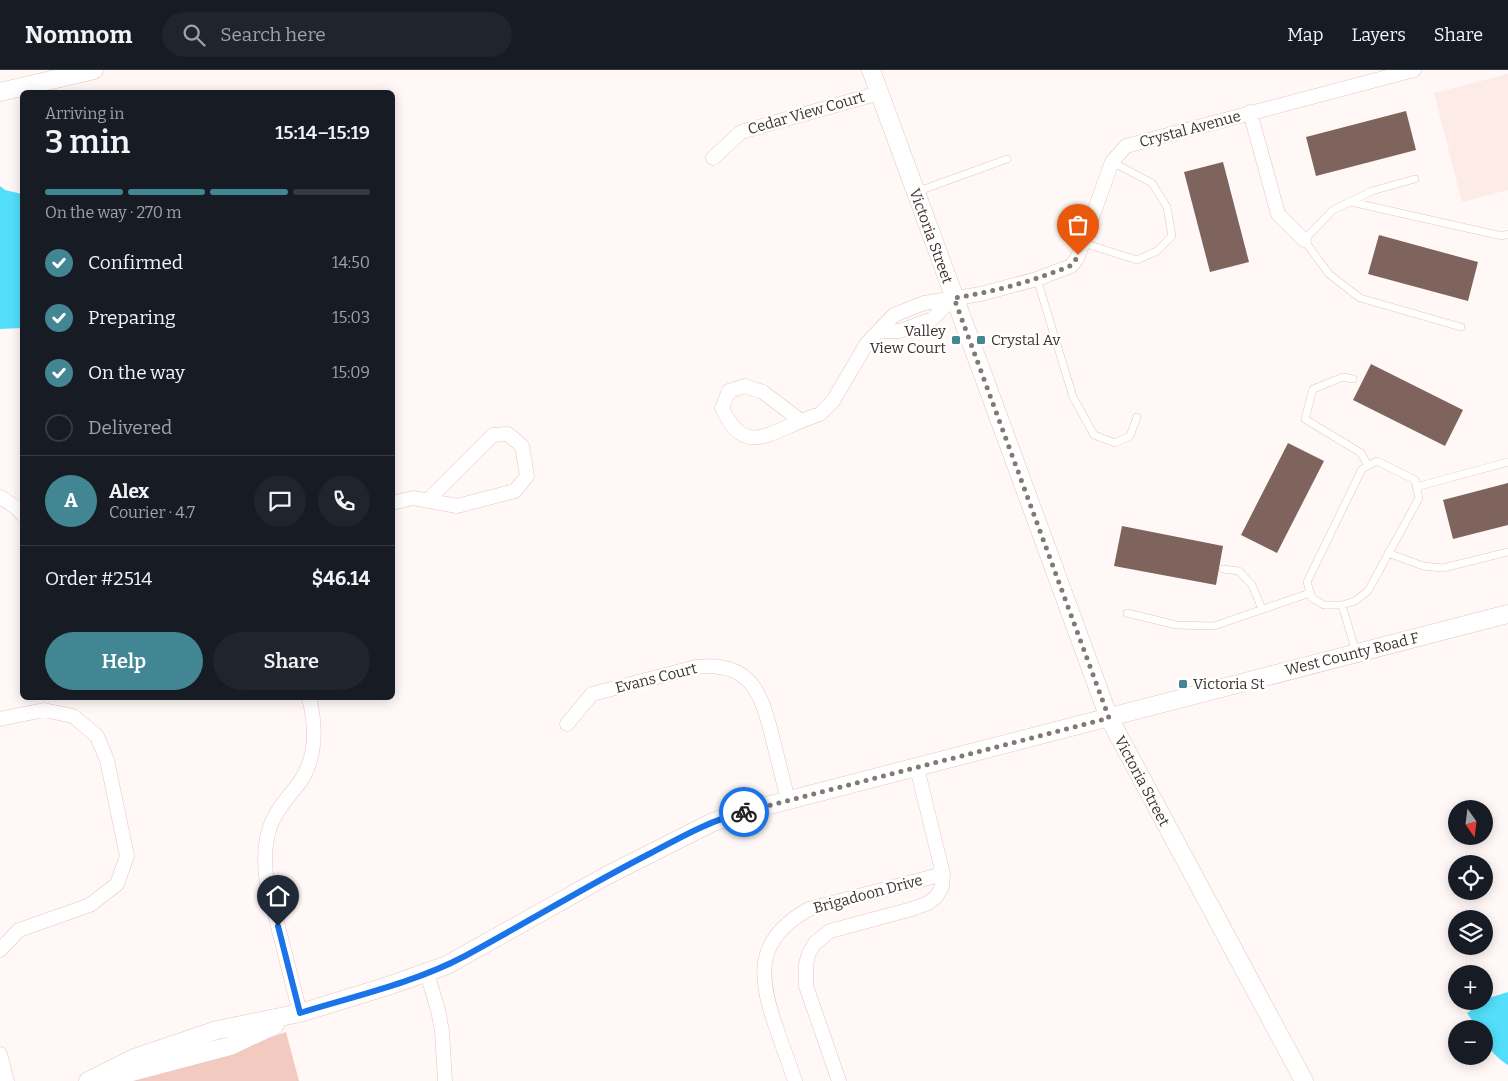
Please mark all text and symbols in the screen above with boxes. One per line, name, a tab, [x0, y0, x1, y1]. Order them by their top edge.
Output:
search box	[162, 12, 512, 57]
text: Nomnom	[25, 21, 132, 49]
icon: search	[180, 21, 208, 49]
text: Search here	[220, 23, 326, 46]
text: Map	[1287, 24, 1323, 46]
text: Layers	[1351, 24, 1406, 46]
text: Share	[1434, 24, 1483, 46]
street label: Cedar View Court	[746, 88, 867, 138]
text: Arriving in	[45, 104, 124, 123]
street label: Crystal Avenue	[1137, 107, 1243, 151]
text: 15:14–15:19	[275, 121, 370, 144]
text: 3 min	[45, 123, 130, 161]
street label: Victoria Street	[905, 186, 957, 287]
text: On the way · 270 m	[45, 203, 182, 222]
pin	[1057, 204, 1099, 255]
icon: bag	[1064, 211, 1092, 239]
icon: check	[45, 249, 73, 277]
text: Confirmed	[88, 251, 183, 274]
text: 14:50	[332, 253, 370, 272]
icon: check	[45, 304, 73, 332]
text: Preparing	[88, 306, 176, 329]
text: 15:03	[332, 308, 370, 327]
place label: Valley View Court	[870, 322, 947, 357]
place label: Crystal Av	[991, 331, 1061, 349]
marker: Valley View Court	[950, 334, 962, 346]
marker: Crystal Av	[975, 334, 987, 346]
icon: check	[45, 359, 73, 387]
text: On the way	[88, 361, 185, 384]
text: 15:09	[332, 363, 370, 382]
text: Delivered	[88, 416, 172, 439]
button: chat	[254, 475, 306, 527]
button: phone	[318, 475, 370, 527]
text: Alex	[109, 480, 149, 503]
text: A	[64, 489, 78, 512]
text: Courier · 4.7	[109, 503, 195, 522]
text: Order #2514	[45, 567, 152, 590]
text: $46.14	[312, 567, 370, 590]
street label: West County Road F	[1283, 628, 1422, 679]
button: Help	[45, 632, 203, 690]
button: Share	[213, 632, 370, 690]
street label: Evans Court	[613, 659, 699, 697]
place label: Victoria St	[1193, 675, 1265, 693]
marker: Victoria St	[1177, 678, 1189, 690]
street label: Victoria Street	[1111, 733, 1174, 830]
courier	[719, 787, 769, 837]
icon: bike	[730, 798, 758, 826]
north arrow	[1448, 800, 1492, 845]
map controls	[1448, 800, 1493, 1065]
button: locate	[1448, 855, 1493, 900]
street label: Brigadoon Drive	[811, 871, 925, 917]
pin	[257, 875, 299, 926]
icon: home	[264, 882, 292, 910]
button: layers	[1448, 910, 1493, 955]
button: +	[1448, 965, 1493, 1010]
button: −	[1448, 1020, 1493, 1065]

